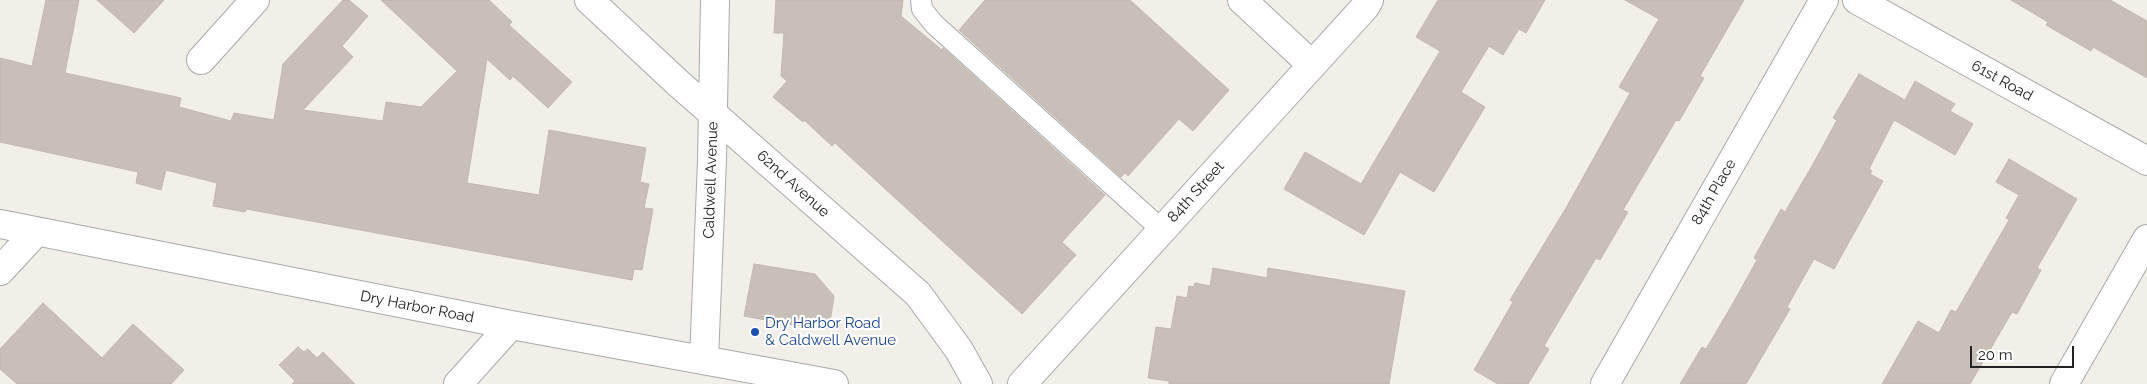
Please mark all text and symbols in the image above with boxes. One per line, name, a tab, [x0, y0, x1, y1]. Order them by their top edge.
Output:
street label: 61st Road	[1968, 57, 2036, 105]
street label: Caldwell Avenue	[700, 121, 722, 239]
street label: 62nd Avenue	[753, 147, 833, 221]
street label: 84th Place	[1688, 156, 1740, 228]
street label: 84th Street	[1164, 158, 1228, 226]
street label: Dry Harbor Road	[359, 287, 475, 327]
place label: Dry Harbor Road & Caldwell Avenue	[765, 314, 896, 349]
marker: Dry Harbor Road & Caldwell Avenue	[749, 326, 761, 338]
scale bar	[1972, 336, 2076, 368]
text: 20 m	[1978, 346, 2013, 364]

